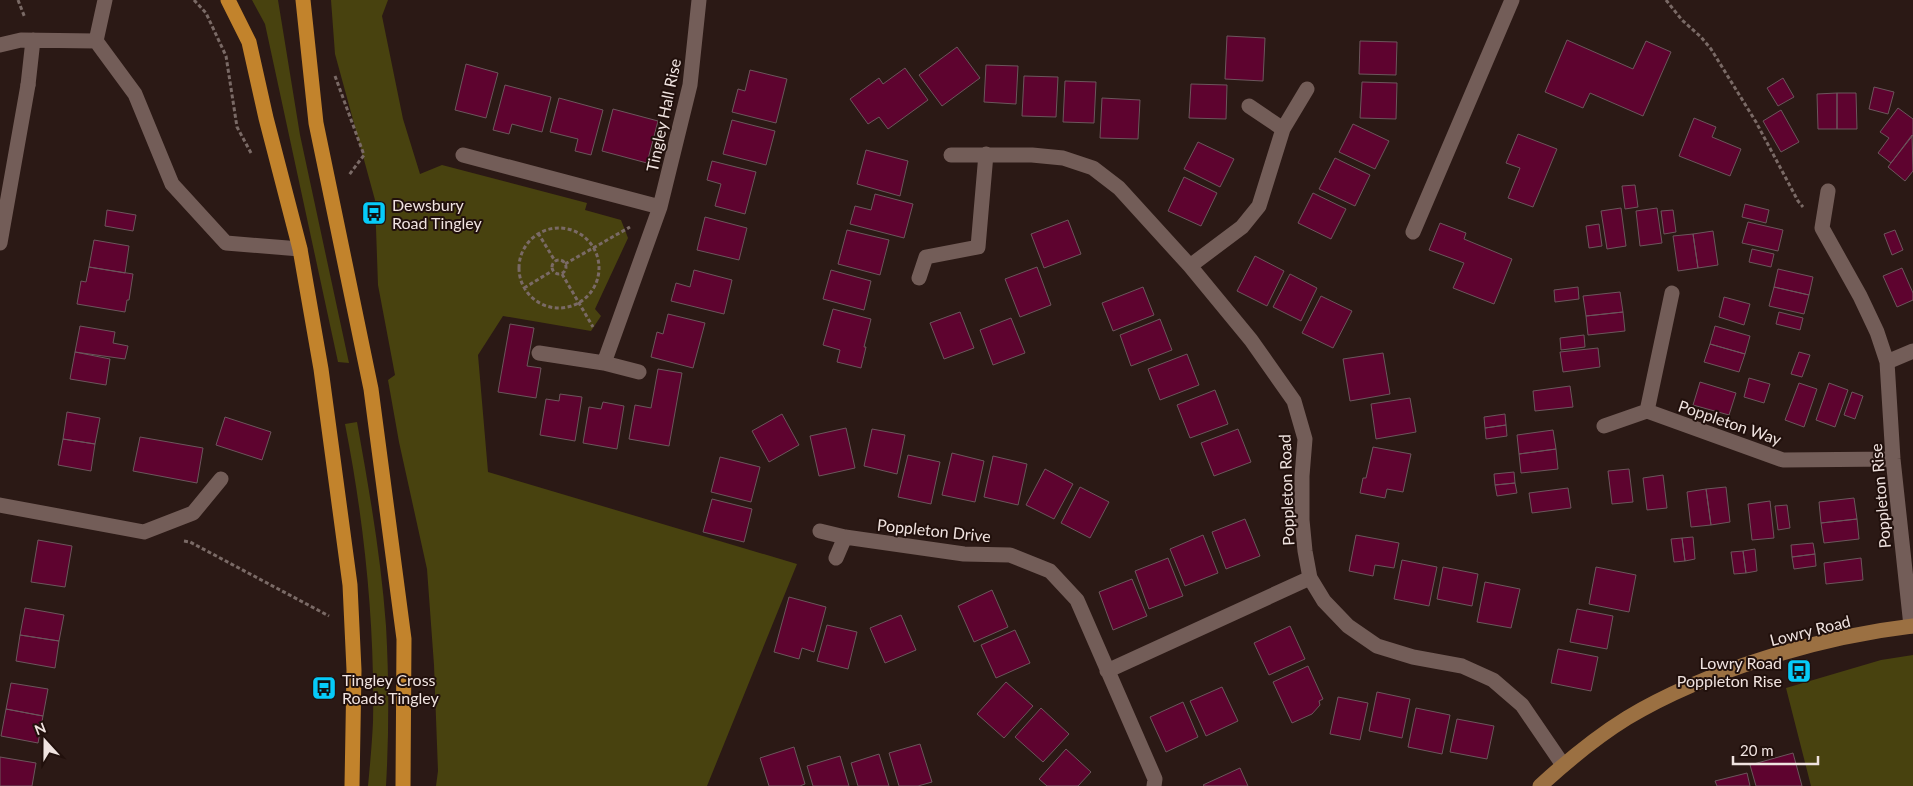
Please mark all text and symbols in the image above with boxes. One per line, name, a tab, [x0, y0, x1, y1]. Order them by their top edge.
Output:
street label: Tingley Hall Rise	[642, 57, 684, 173]
place label: Dewsbury Road Tingley	[392, 195, 483, 232]
bus stop icon: Dewsbury Road Tingley	[361, 200, 387, 226]
street label: Poppleton Way	[1676, 396, 1785, 449]
street label: Poppleton Road	[1275, 434, 1297, 546]
street label: Poppleton Rise	[1866, 443, 1894, 549]
street label: Poppleton Drive	[876, 515, 992, 545]
street label: Lowry Road	[1768, 611, 1852, 649]
place label: Lowry Road Poppleton Rise	[1677, 653, 1782, 690]
bus stop icon: Lowry Road Poppleton Rise	[1786, 658, 1812, 684]
place label: Tingley Cross Roads Tingley	[342, 670, 440, 707]
bus stop icon: Tingley Cross Roads Tingley	[311, 675, 337, 701]
north arrow	[20, 716, 70, 766]
text: N	[32, 719, 48, 738]
scale bar	[1733, 734, 1818, 766]
text: 20 m	[1740, 741, 1774, 759]

